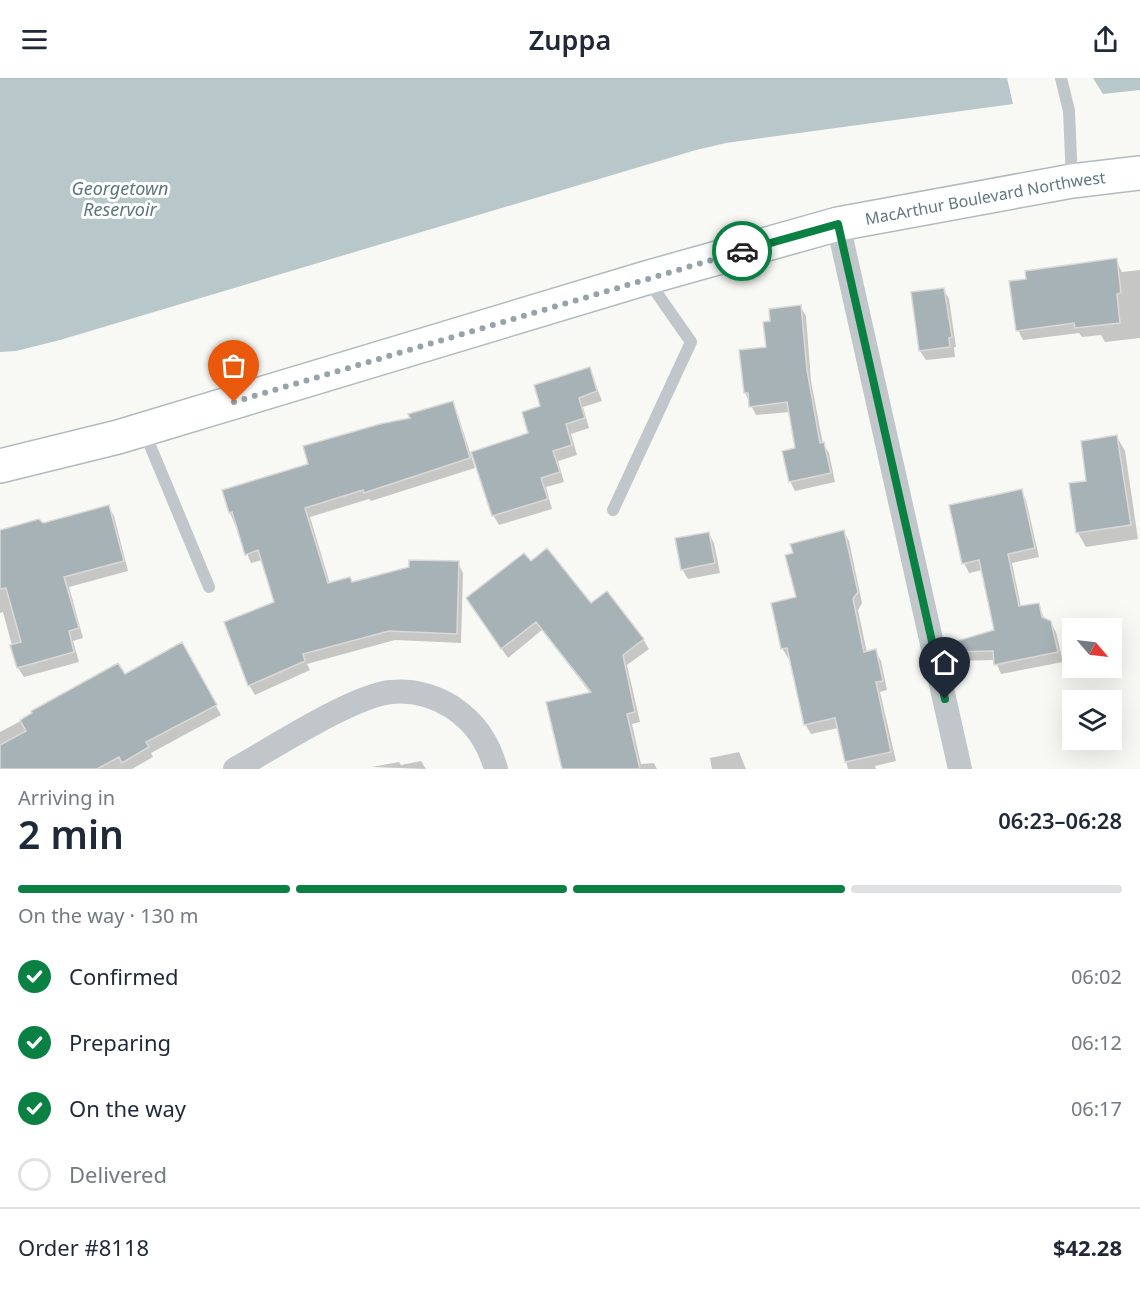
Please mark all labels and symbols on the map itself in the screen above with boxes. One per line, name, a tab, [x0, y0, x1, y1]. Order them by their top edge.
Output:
street label: MacArthur Boulevard Northwest	[863, 166, 1107, 230]
water label: Georgetown Reservoir	[72, 176, 168, 221]
courier	[712, 221, 772, 281]
pin	[208, 340, 259, 402]
north arrow	[1062, 618, 1122, 678]
pin	[919, 637, 970, 699]

